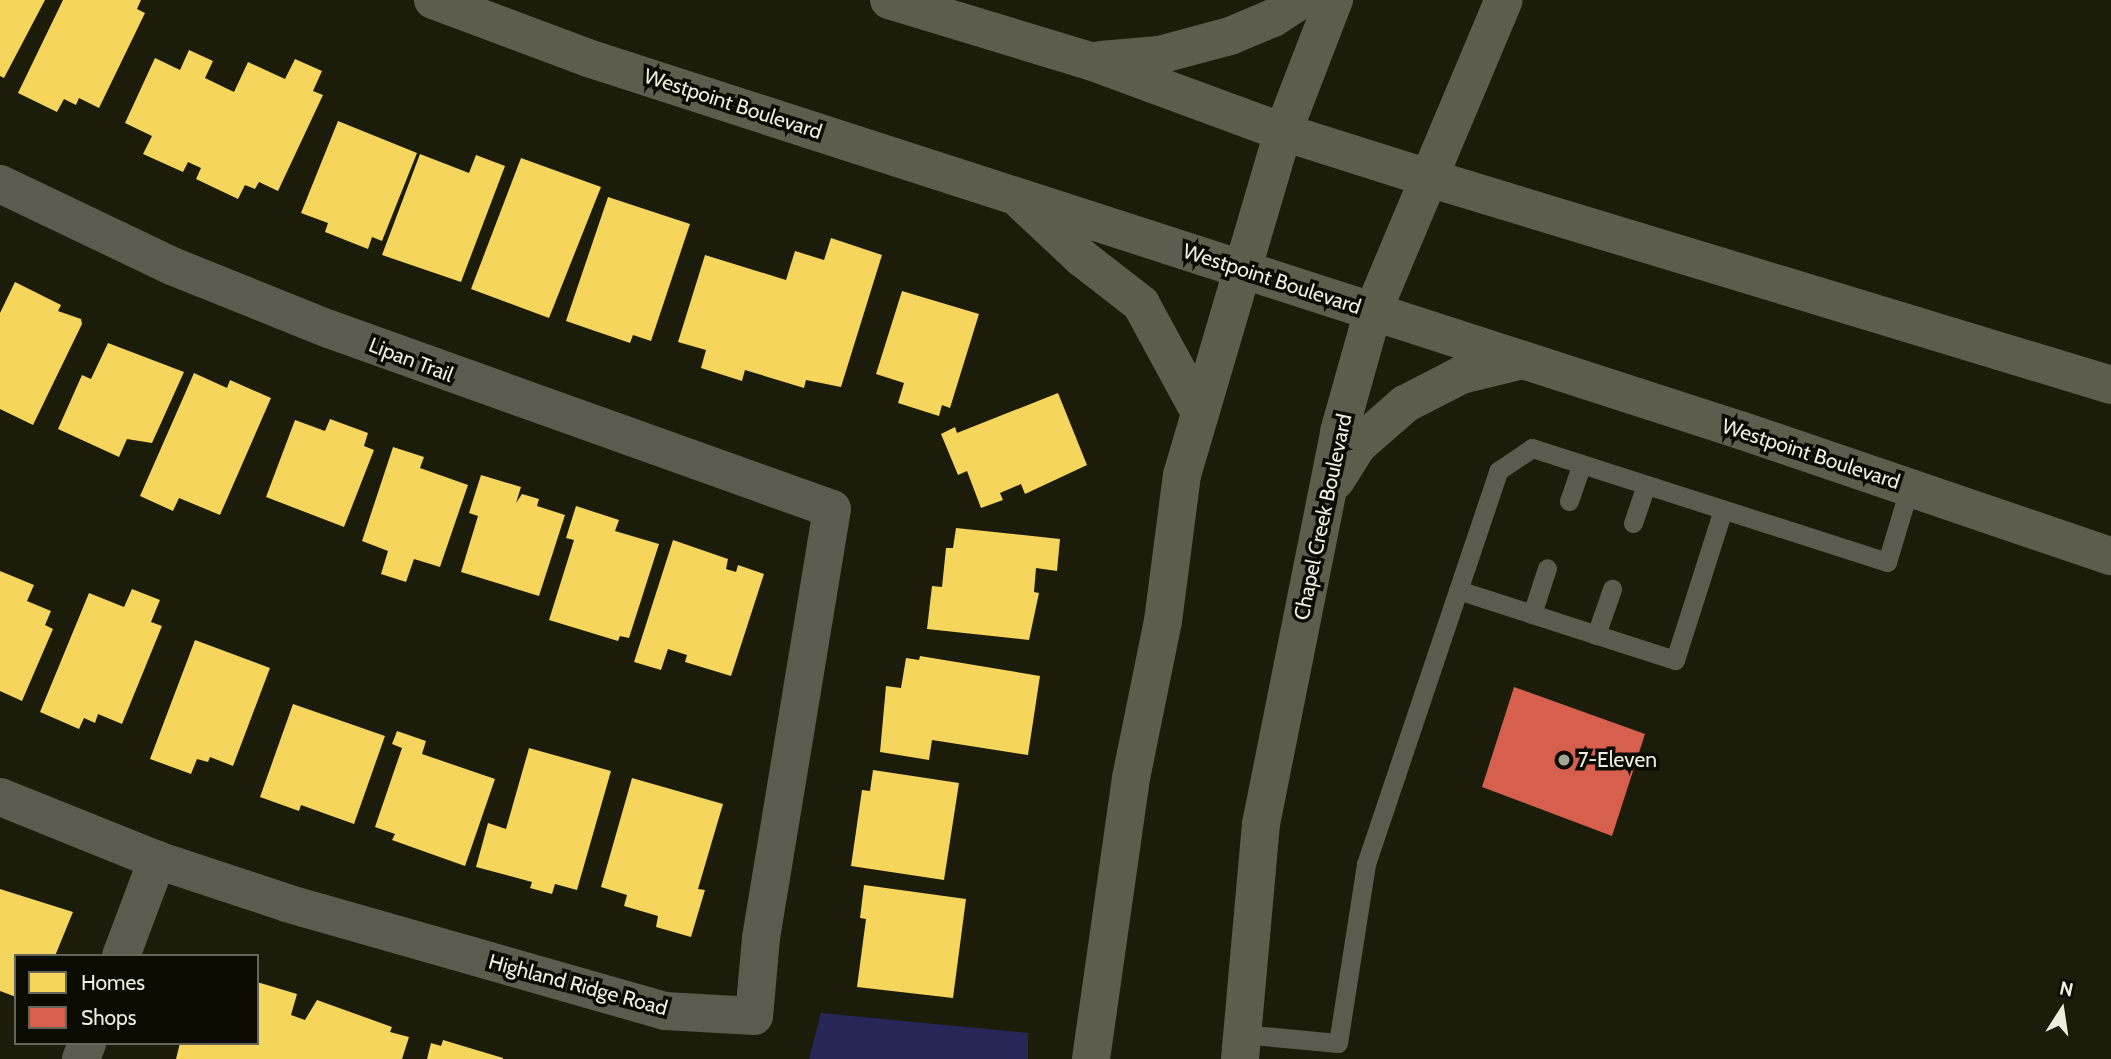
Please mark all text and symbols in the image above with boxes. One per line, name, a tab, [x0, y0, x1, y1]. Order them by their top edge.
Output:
street label: Westpoint Boulevard	[641, 63, 825, 145]
street label: Westpoint Boulevard	[1180, 238, 1364, 320]
street label: Lipan Trail	[365, 332, 457, 388]
street label: Chapel Creek Boulevard	[1289, 412, 1357, 622]
street label: Westpoint Boulevard	[1719, 413, 1903, 495]
place label: 7-Eleven	[1578, 747, 1657, 773]
marker: 7-Eleven	[1556, 752, 1572, 768]
street label: Highland Ridge Road	[486, 949, 670, 1021]
legend	[14, 954, 259, 1045]
text: Homes	[81, 970, 145, 995]
north arrow	[2027, 975, 2097, 1045]
text: N	[2058, 976, 2075, 1002]
text: Shops	[81, 1005, 136, 1030]

